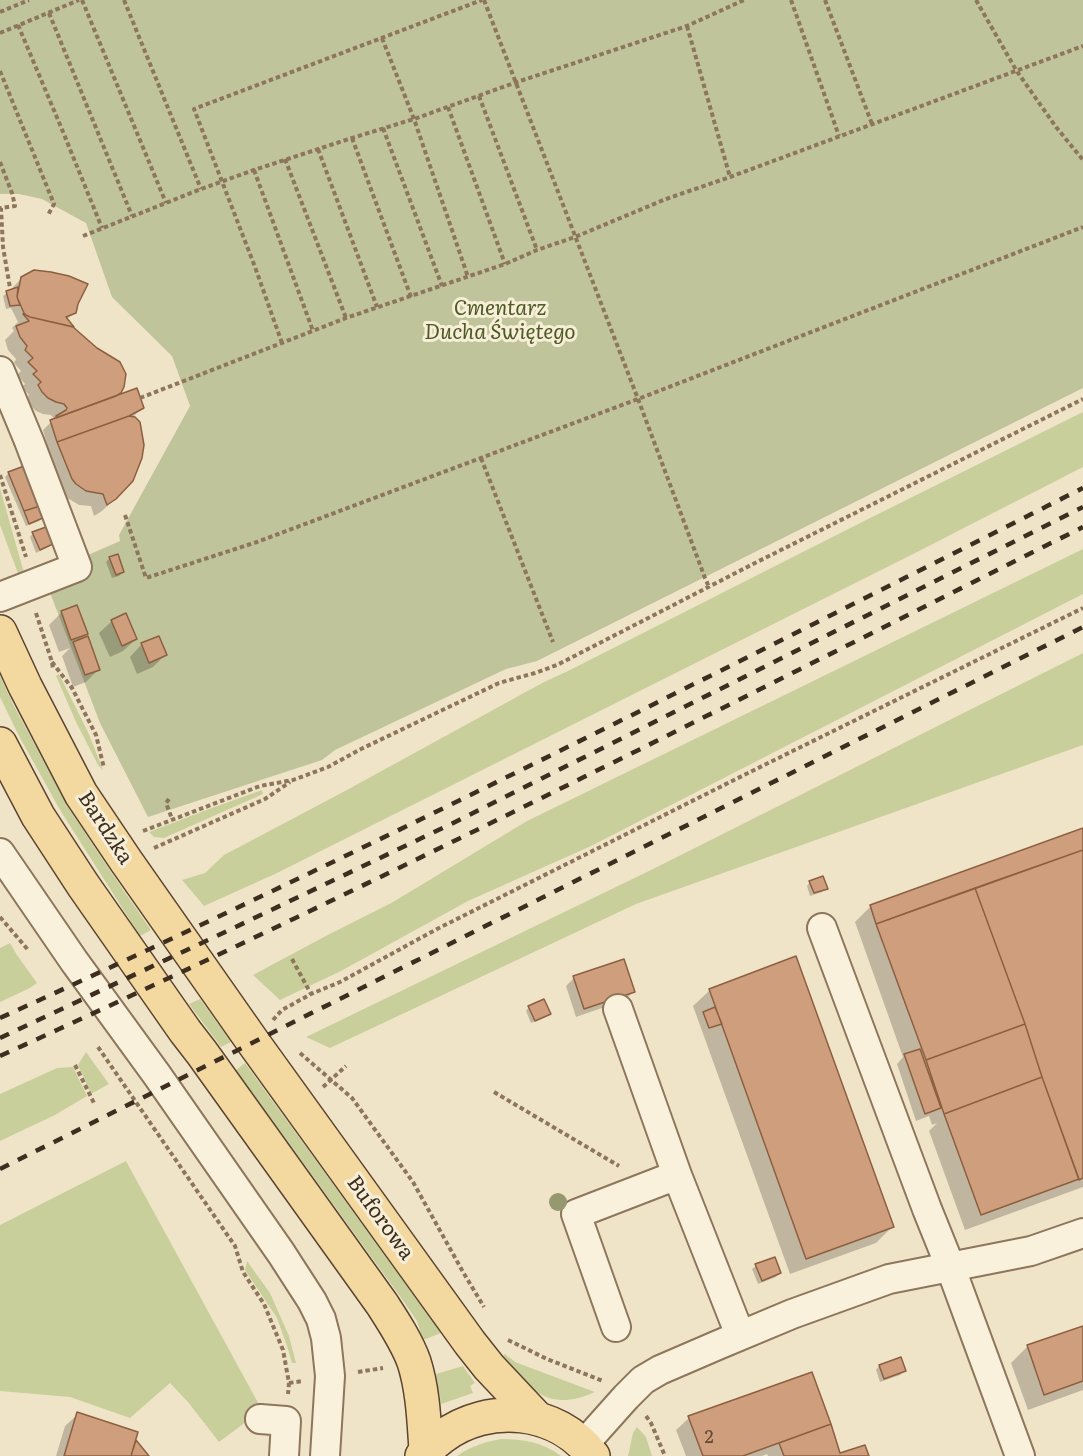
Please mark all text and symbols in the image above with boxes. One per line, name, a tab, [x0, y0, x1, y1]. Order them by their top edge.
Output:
park label: Cmentarz Ducha Świętego	[424, 296, 576, 346]
street label: Bardzka	[72, 787, 138, 869]
street label: Buforowa	[341, 1171, 419, 1265]
house number: 2	[704, 1427, 714, 1449]

